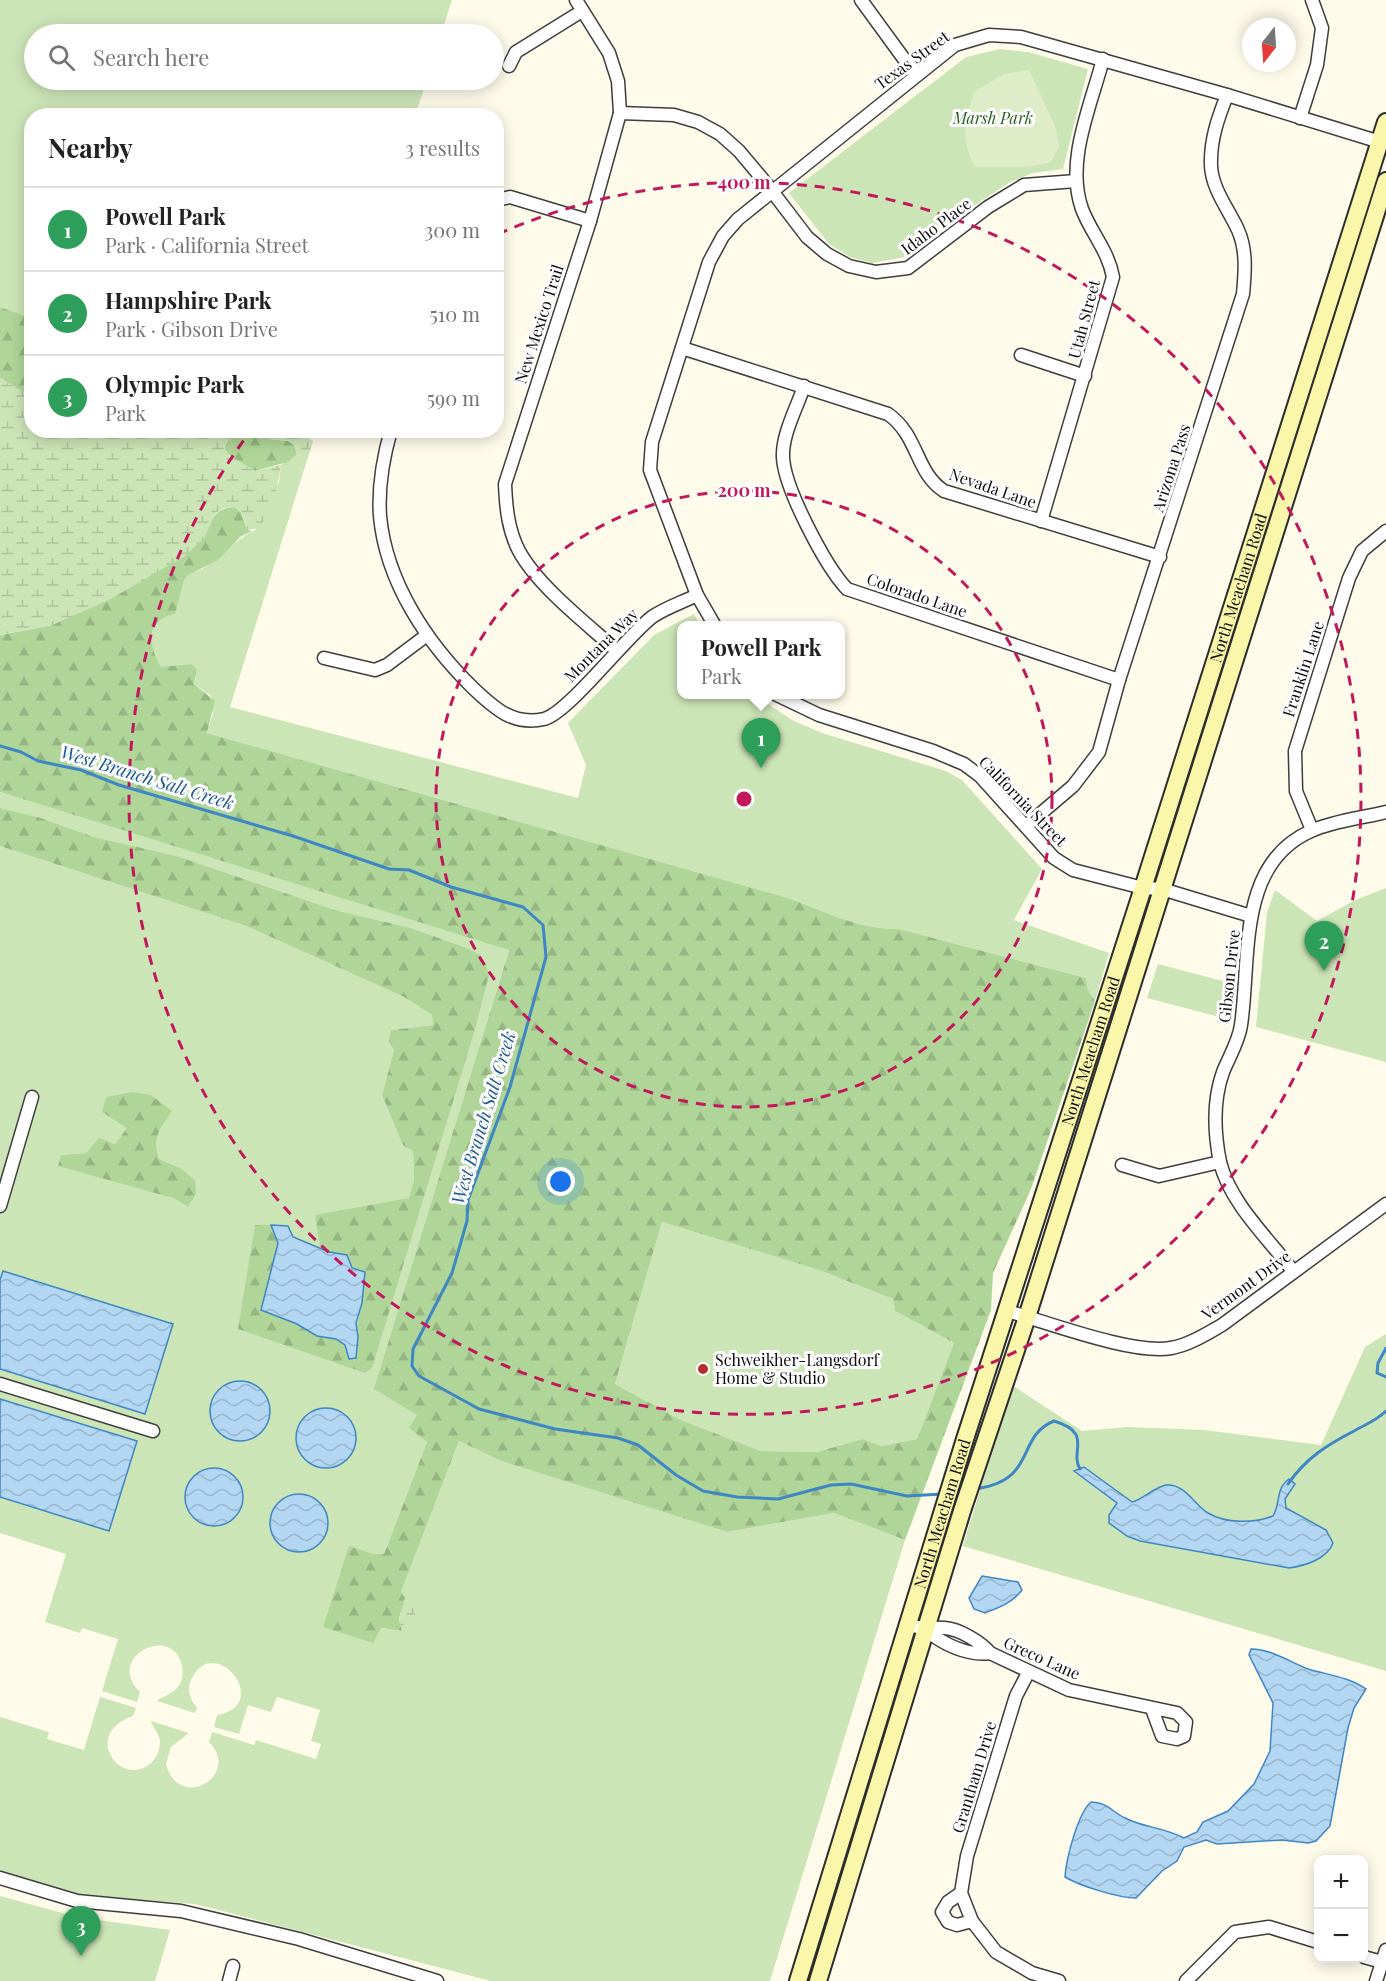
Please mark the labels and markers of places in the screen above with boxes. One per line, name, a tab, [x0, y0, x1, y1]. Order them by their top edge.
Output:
pin: 1	[742, 718, 780, 768]
centre of rings	[734, 789, 754, 809]
pin: 2	[1304, 922, 1344, 971]
place label: Schweikher-Langsdorf Home & Studio	[715, 1349, 881, 1388]
marker: Schweikher-Langsdorf Home & Studio	[696, 1362, 710, 1376]
pin: 3	[62, 1906, 100, 1956]

